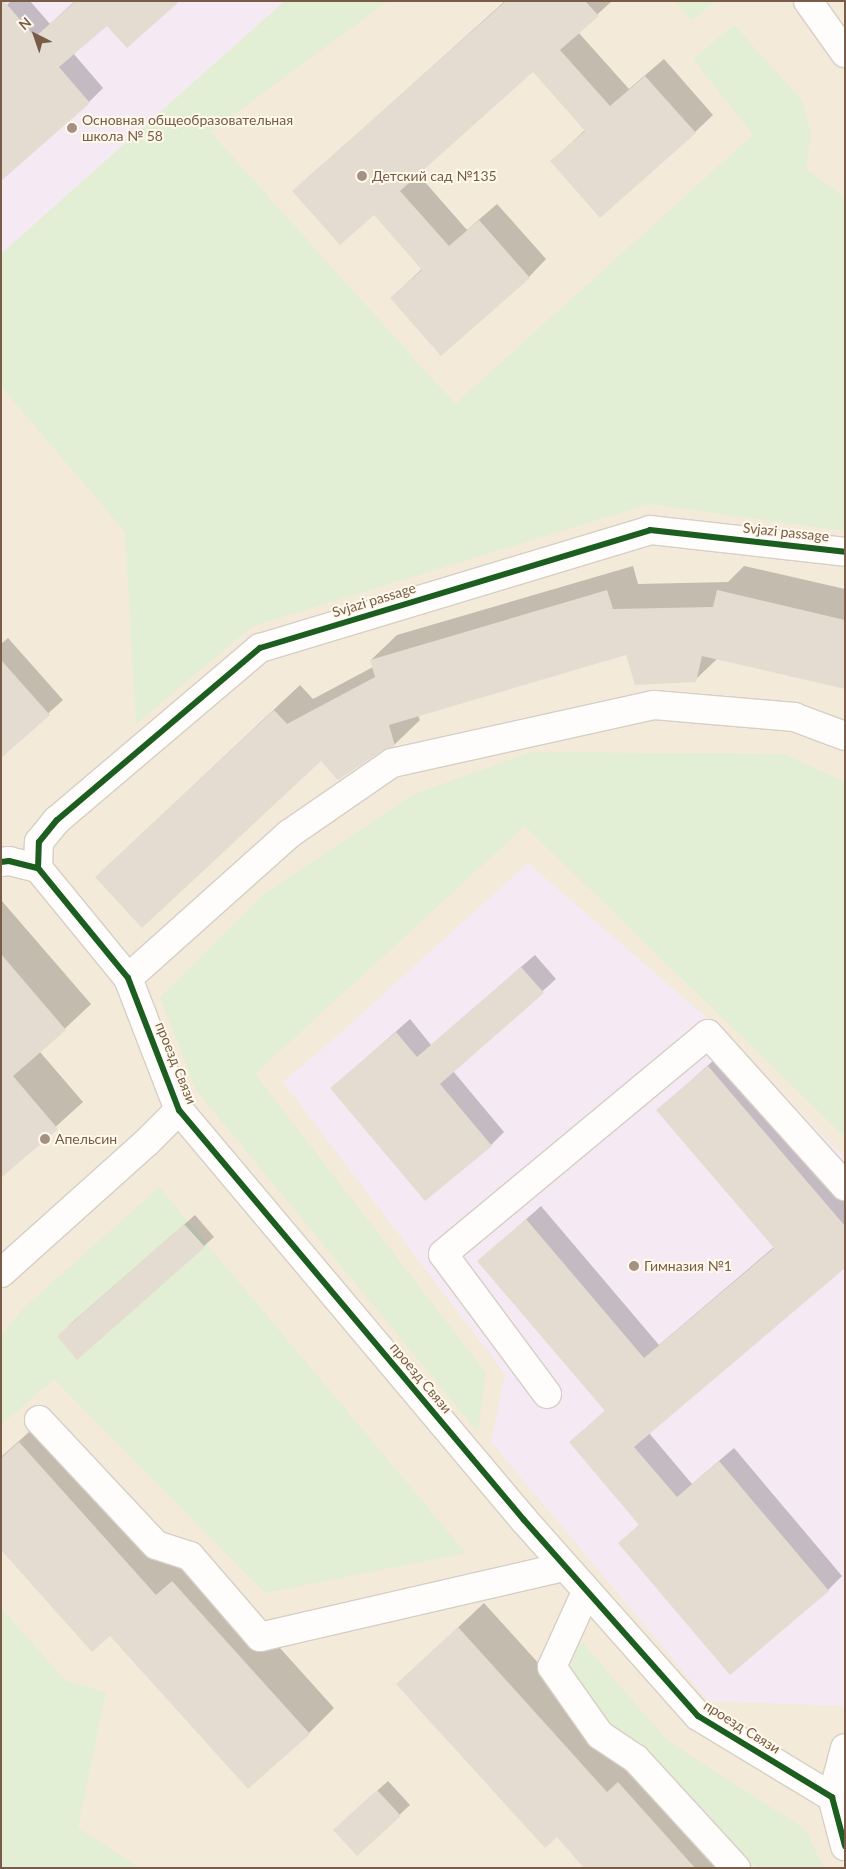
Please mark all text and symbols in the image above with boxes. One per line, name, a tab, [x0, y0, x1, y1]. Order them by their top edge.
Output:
north arrow	[10, 10, 60, 60]
text: N	[15, 13, 34, 33]
place label: Основная общеобразовательная школа № 58	[82, 112, 293, 144]
marker: Основная общеобразовательная школа № 58	[66, 122, 78, 134]
place label: Детский сад №135	[372, 168, 497, 184]
marker: Детский сад №135	[356, 170, 368, 182]
street label: Svjazi passage	[742, 519, 830, 545]
street label: Svjazi passage	[330, 579, 418, 621]
street label: проезд Связи	[152, 1020, 200, 1106]
place label: Апельсин	[55, 1131, 117, 1147]
marker: Апельсин	[39, 1133, 51, 1145]
place label: Гимназия №1	[644, 1258, 732, 1274]
marker: Гимназия №1	[628, 1260, 640, 1272]
street label: проезд Связи	[387, 1339, 455, 1417]
street label: проезд Связи	[701, 1697, 783, 1757]

